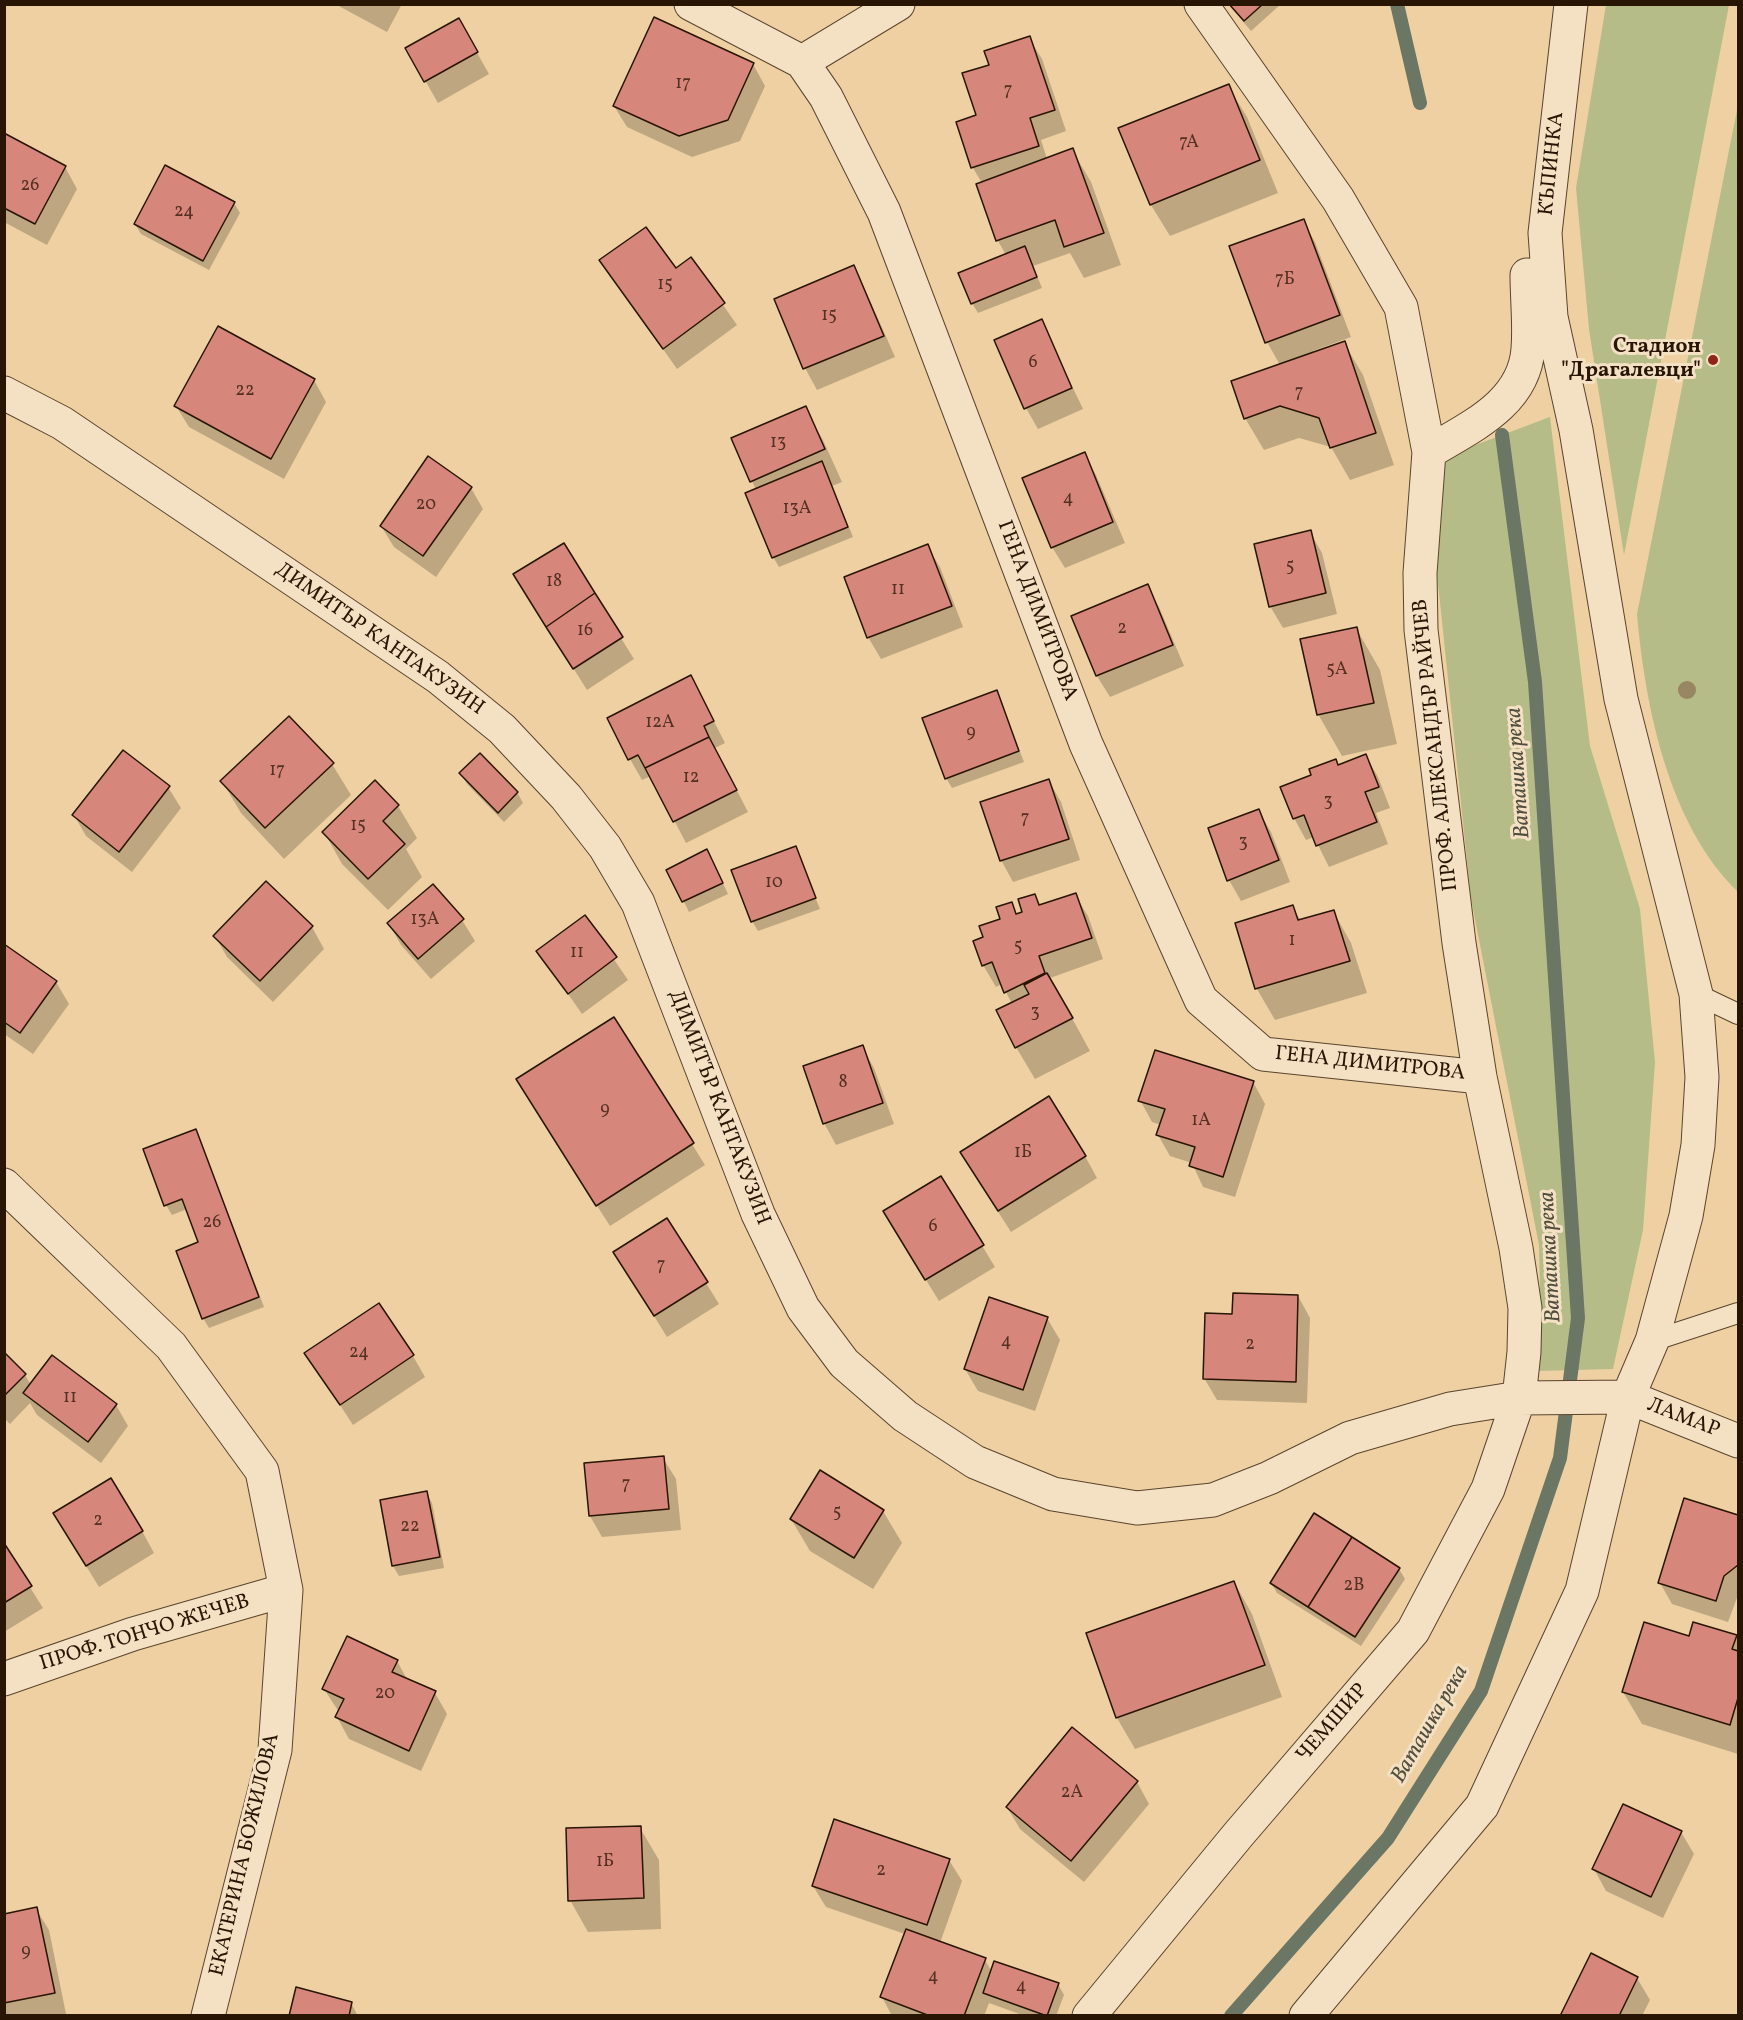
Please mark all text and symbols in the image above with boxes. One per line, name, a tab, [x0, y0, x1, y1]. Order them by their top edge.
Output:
house number: 17	[675, 74, 691, 96]
house number: 7	[1004, 81, 1012, 103]
street label: КЪПИНКА	[1535, 111, 1571, 217]
house number: 7А	[1179, 133, 1199, 155]
house number: 26	[21, 176, 39, 198]
house number: 24	[174, 202, 194, 224]
house number: 7Б	[1275, 270, 1295, 292]
house number: 15	[657, 275, 673, 297]
house number: 15	[821, 306, 837, 328]
place label: Стадион "Драгалевци"	[1561, 335, 1701, 385]
house number: 6	[1028, 353, 1038, 375]
marker: Стадион "Драгалевци"	[1706, 353, 1720, 367]
house number: 22	[235, 381, 255, 403]
house number: 7	[1295, 383, 1303, 405]
house number: 13	[770, 433, 786, 455]
house number: 4	[1063, 489, 1073, 511]
house number: 20	[416, 495, 436, 517]
house number: 13А	[783, 499, 811, 521]
street label: ГЕНА ДИМИТРОВА	[990, 517, 1082, 705]
house number: 5	[1286, 557, 1294, 579]
street label: ДИМИТЪР КАНТАКУЗИН	[270, 558, 488, 722]
house number: 18	[546, 572, 562, 594]
house number: 11	[891, 580, 905, 602]
street label: ПРОФ. АЛЕКСАНДЪР РАЙЧЕВ	[1409, 598, 1465, 892]
house number: 2	[1117, 619, 1127, 641]
house number: 16	[577, 621, 593, 643]
house number: 5А	[1326, 660, 1348, 682]
water label: Ваташка река	[1502, 707, 1538, 839]
house number: 12А	[645, 713, 675, 735]
house number: 9	[966, 723, 976, 745]
house number: 17	[269, 761, 285, 783]
house number: 12	[683, 768, 699, 790]
house number: 3	[1323, 792, 1333, 814]
house number: 7	[1021, 809, 1029, 831]
house number: 15	[350, 816, 366, 838]
house number: 3	[1238, 833, 1248, 855]
house number: 10	[765, 873, 783, 895]
house number: 13А	[411, 910, 439, 932]
house number: 1	[1289, 931, 1295, 953]
house number: 5	[1014, 937, 1022, 959]
house number: 11	[570, 943, 584, 965]
street label: ДИМИТЪР КАНТАКУЗИН	[662, 987, 774, 1229]
house number: 3	[1030, 1003, 1040, 1025]
street label: ГЕНА ДИМИТРОВА	[1274, 1042, 1466, 1088]
house number: 8	[838, 1073, 848, 1095]
house number: 9	[600, 1100, 610, 1122]
house number: 1А	[1191, 1111, 1211, 1133]
house number: 1Б	[1014, 1143, 1032, 1165]
water label: Ваташка река	[1535, 1191, 1569, 1323]
house number: 26	[203, 1213, 221, 1235]
house number: 6	[928, 1217, 938, 1239]
house number: 7	[657, 1256, 665, 1278]
house number: 4	[1001, 1332, 1011, 1354]
house number: 2	[1245, 1335, 1255, 1357]
house number: 24	[349, 1343, 369, 1365]
house number: 11	[63, 1388, 77, 1410]
street label: ЛАМАР	[1643, 1394, 1723, 1444]
house number: 7	[622, 1475, 630, 1497]
house number: 5	[833, 1503, 841, 1525]
house number: 2	[93, 1511, 103, 1533]
house number: 22	[400, 1517, 420, 1539]
house number: 2В	[1344, 1576, 1364, 1598]
street label: ПРОФ. ТОНЧО ЖЕЧЕВ	[37, 1590, 253, 1678]
water label: Ваташка река	[1387, 1661, 1475, 1789]
street label: ЧЕМШИР	[1292, 1679, 1374, 1769]
house number: 20	[375, 1684, 395, 1706]
street label: ЕКАТЕРИНА БОЖИЛОВА	[206, 1731, 286, 1979]
house number: 2А	[1061, 1783, 1083, 1805]
house number: 1Б	[596, 1852, 614, 1874]
house number: 2	[876, 1861, 886, 1883]
house number: 9	[21, 1942, 31, 1964]
house number: 4	[928, 1967, 938, 1989]
house number: 4	[1016, 1977, 1026, 1999]

